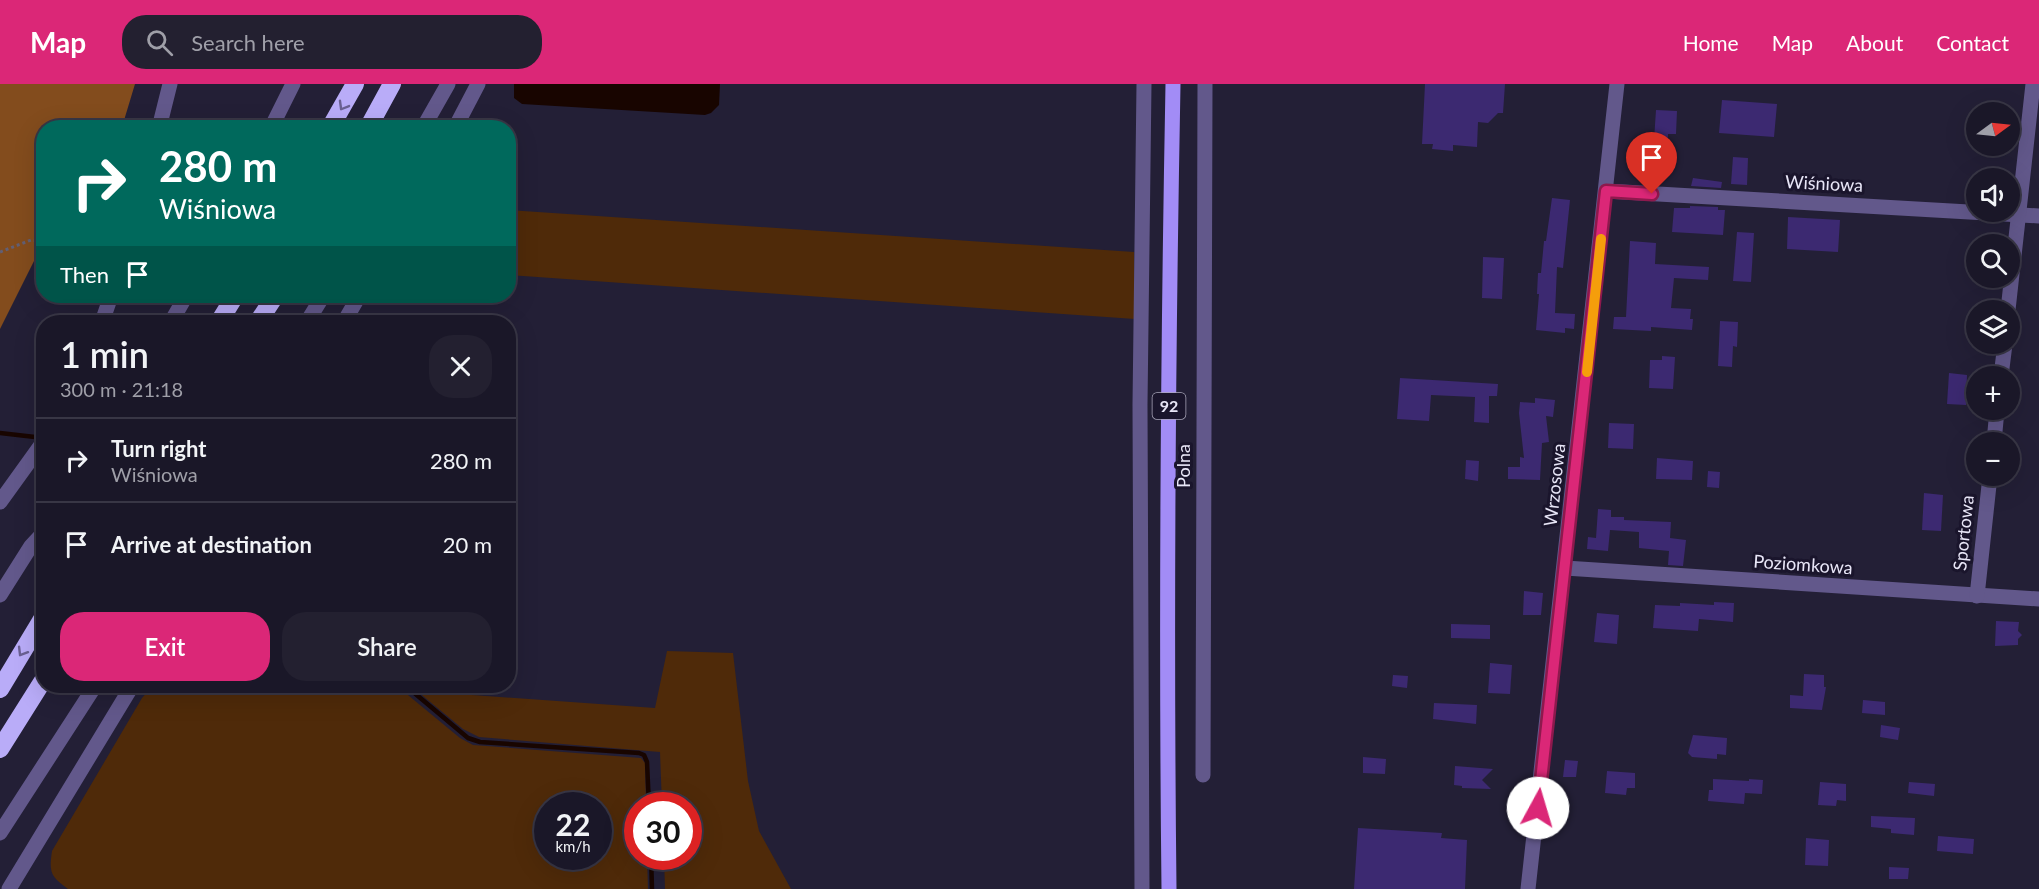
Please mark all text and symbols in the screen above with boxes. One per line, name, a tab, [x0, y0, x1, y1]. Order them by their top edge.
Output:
search box	[122, 15, 542, 69]
text: Map	[30, 25, 86, 59]
icon: search	[143, 26, 176, 59]
text: Search here	[191, 29, 305, 56]
text: Home	[1683, 30, 1739, 55]
text: Map	[1772, 30, 1813, 55]
text: About	[1846, 30, 1903, 55]
text: Contact	[1936, 30, 2009, 55]
one-way arrow	[339, 100, 350, 110]
north arrow	[1966, 102, 2020, 156]
map controls	[1966, 102, 2020, 486]
pin	[1626, 132, 1677, 194]
text: 280 m	[159, 141, 277, 191]
icon: arrive	[1635, 141, 1668, 174]
icon: right	[60, 144, 138, 222]
button: sound	[1966, 168, 2020, 222]
street label: Wiśniowa	[1784, 170, 1864, 196]
text: Wiśniowa	[159, 192, 276, 225]
button: search	[1966, 234, 2020, 288]
icon: arrive	[121, 258, 154, 291]
text: Then	[60, 261, 109, 288]
button: layers	[1966, 300, 2020, 354]
text: 1 min	[60, 332, 149, 376]
button: close	[429, 335, 492, 398]
button: +	[1966, 366, 2020, 420]
text: 300 m · 21:18	[60, 377, 183, 401]
road number: 92	[1152, 393, 1186, 419]
button: −	[1966, 432, 2020, 486]
text: Turn right	[111, 435, 206, 462]
street label: Wrzosowa	[1539, 442, 1569, 528]
icon: right	[60, 444, 93, 477]
street label: Polna	[1172, 444, 1194, 488]
text: 280 m	[430, 447, 492, 474]
text: Wiśniowa	[111, 462, 198, 486]
street label: Sportowa	[1948, 494, 1978, 572]
icon: arrive	[60, 528, 93, 561]
text: Arrive at destination	[111, 531, 312, 558]
text: 20 m	[443, 531, 492, 558]
street label: Poziomkowa	[1753, 550, 1853, 578]
button: Exit	[60, 612, 270, 681]
button: Share	[282, 612, 492, 681]
one-way arrow	[18, 646, 29, 656]
position arrow	[1506, 776, 1570, 840]
speed limit sign: 30	[624, 792, 702, 870]
text: 22	[556, 806, 590, 842]
text: km/h	[555, 837, 591, 855]

